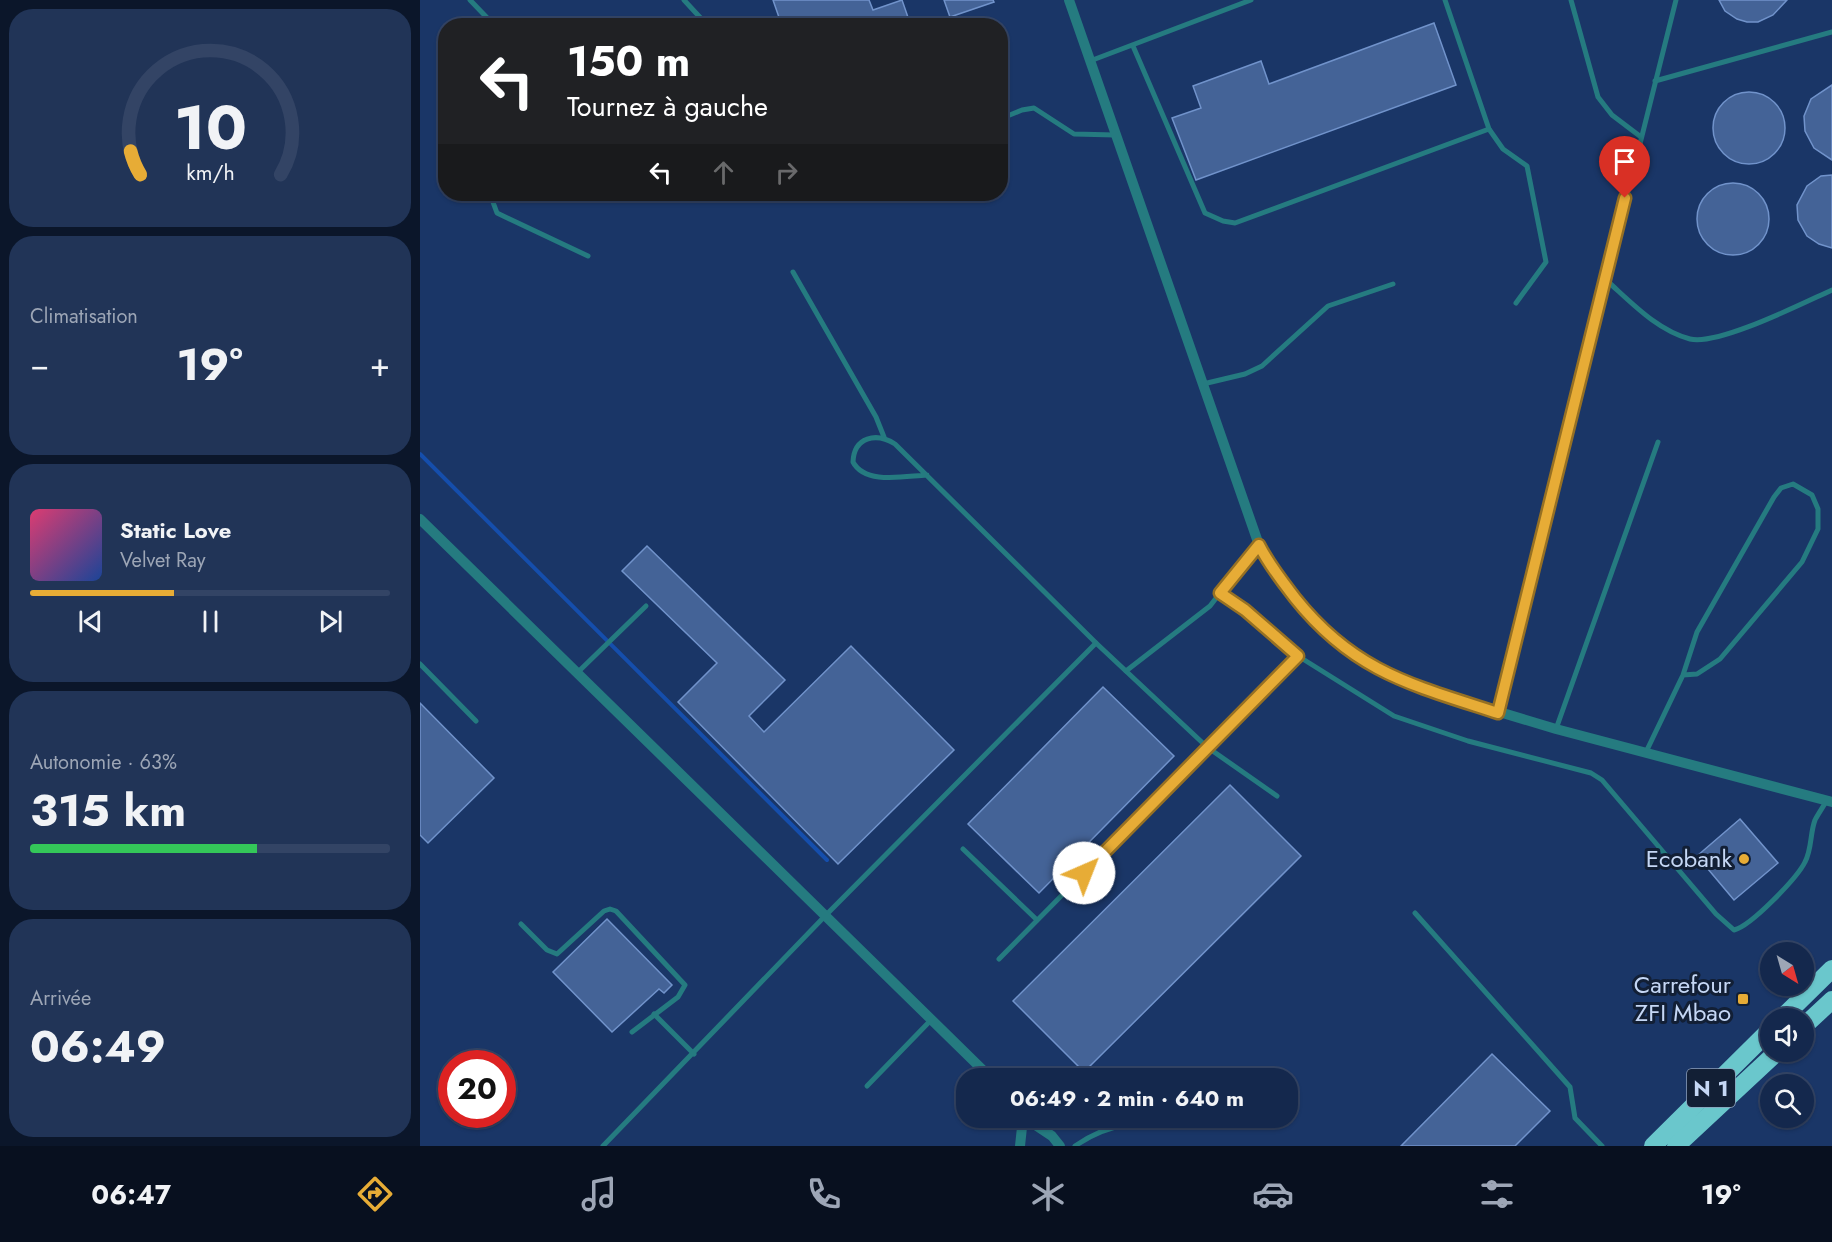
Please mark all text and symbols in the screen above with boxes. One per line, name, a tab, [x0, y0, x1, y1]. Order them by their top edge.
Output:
text: 150 m	[567, 31, 690, 92]
icon: left	[468, 42, 546, 120]
text: 10	[173, 82, 247, 172]
text: Tournez à gauche	[567, 87, 768, 126]
pin	[1599, 136, 1650, 198]
icon: arrive	[1608, 145, 1641, 178]
icon: left	[644, 156, 677, 189]
icon: ahead	[707, 156, 740, 189]
icon: right	[770, 156, 803, 189]
text: km/h	[186, 158, 234, 189]
text: Climatisation	[30, 302, 138, 331]
text: 19°	[176, 332, 243, 397]
text: −	[30, 341, 49, 388]
text: +	[370, 341, 390, 388]
text: Static Love	[120, 514, 231, 546]
text: Velvet Ray	[120, 546, 206, 575]
icon: previous	[74, 605, 107, 638]
icon: pause	[194, 605, 227, 638]
icon: next	[314, 605, 347, 638]
text: Autonomie · 63%	[30, 748, 177, 777]
text: 315 km	[30, 778, 186, 843]
position arrow	[1052, 841, 1116, 905]
place label: Ecobank	[1646, 841, 1732, 876]
marker: Ecobank	[1737, 852, 1751, 866]
north arrow	[1760, 942, 1814, 996]
map controls	[1760, 942, 1814, 1128]
place label: Carrefour ZFI Mbao	[1634, 967, 1732, 1030]
text: Arrivée	[30, 984, 91, 1013]
marker: Carrefour ZFI Mbao	[1736, 992, 1750, 1006]
button: sound	[1760, 1008, 1814, 1062]
text: 06:49	[30, 1014, 166, 1079]
speed limit sign: 20	[438, 1050, 516, 1128]
road number: N 1	[1687, 1069, 1735, 1107]
button: search	[1760, 1074, 1814, 1128]
text: 06:49 · 2 min · 640 m	[1010, 1082, 1244, 1114]
icon: directions	[354, 1173, 396, 1215]
icon: music	[578, 1173, 620, 1215]
icon: phone	[803, 1173, 845, 1215]
icon: climate	[1027, 1173, 1069, 1215]
icon: car	[1252, 1173, 1294, 1215]
icon: filters	[1476, 1173, 1518, 1215]
text: 06:47	[91, 1175, 171, 1214]
text: 19°	[1701, 1175, 1741, 1214]

